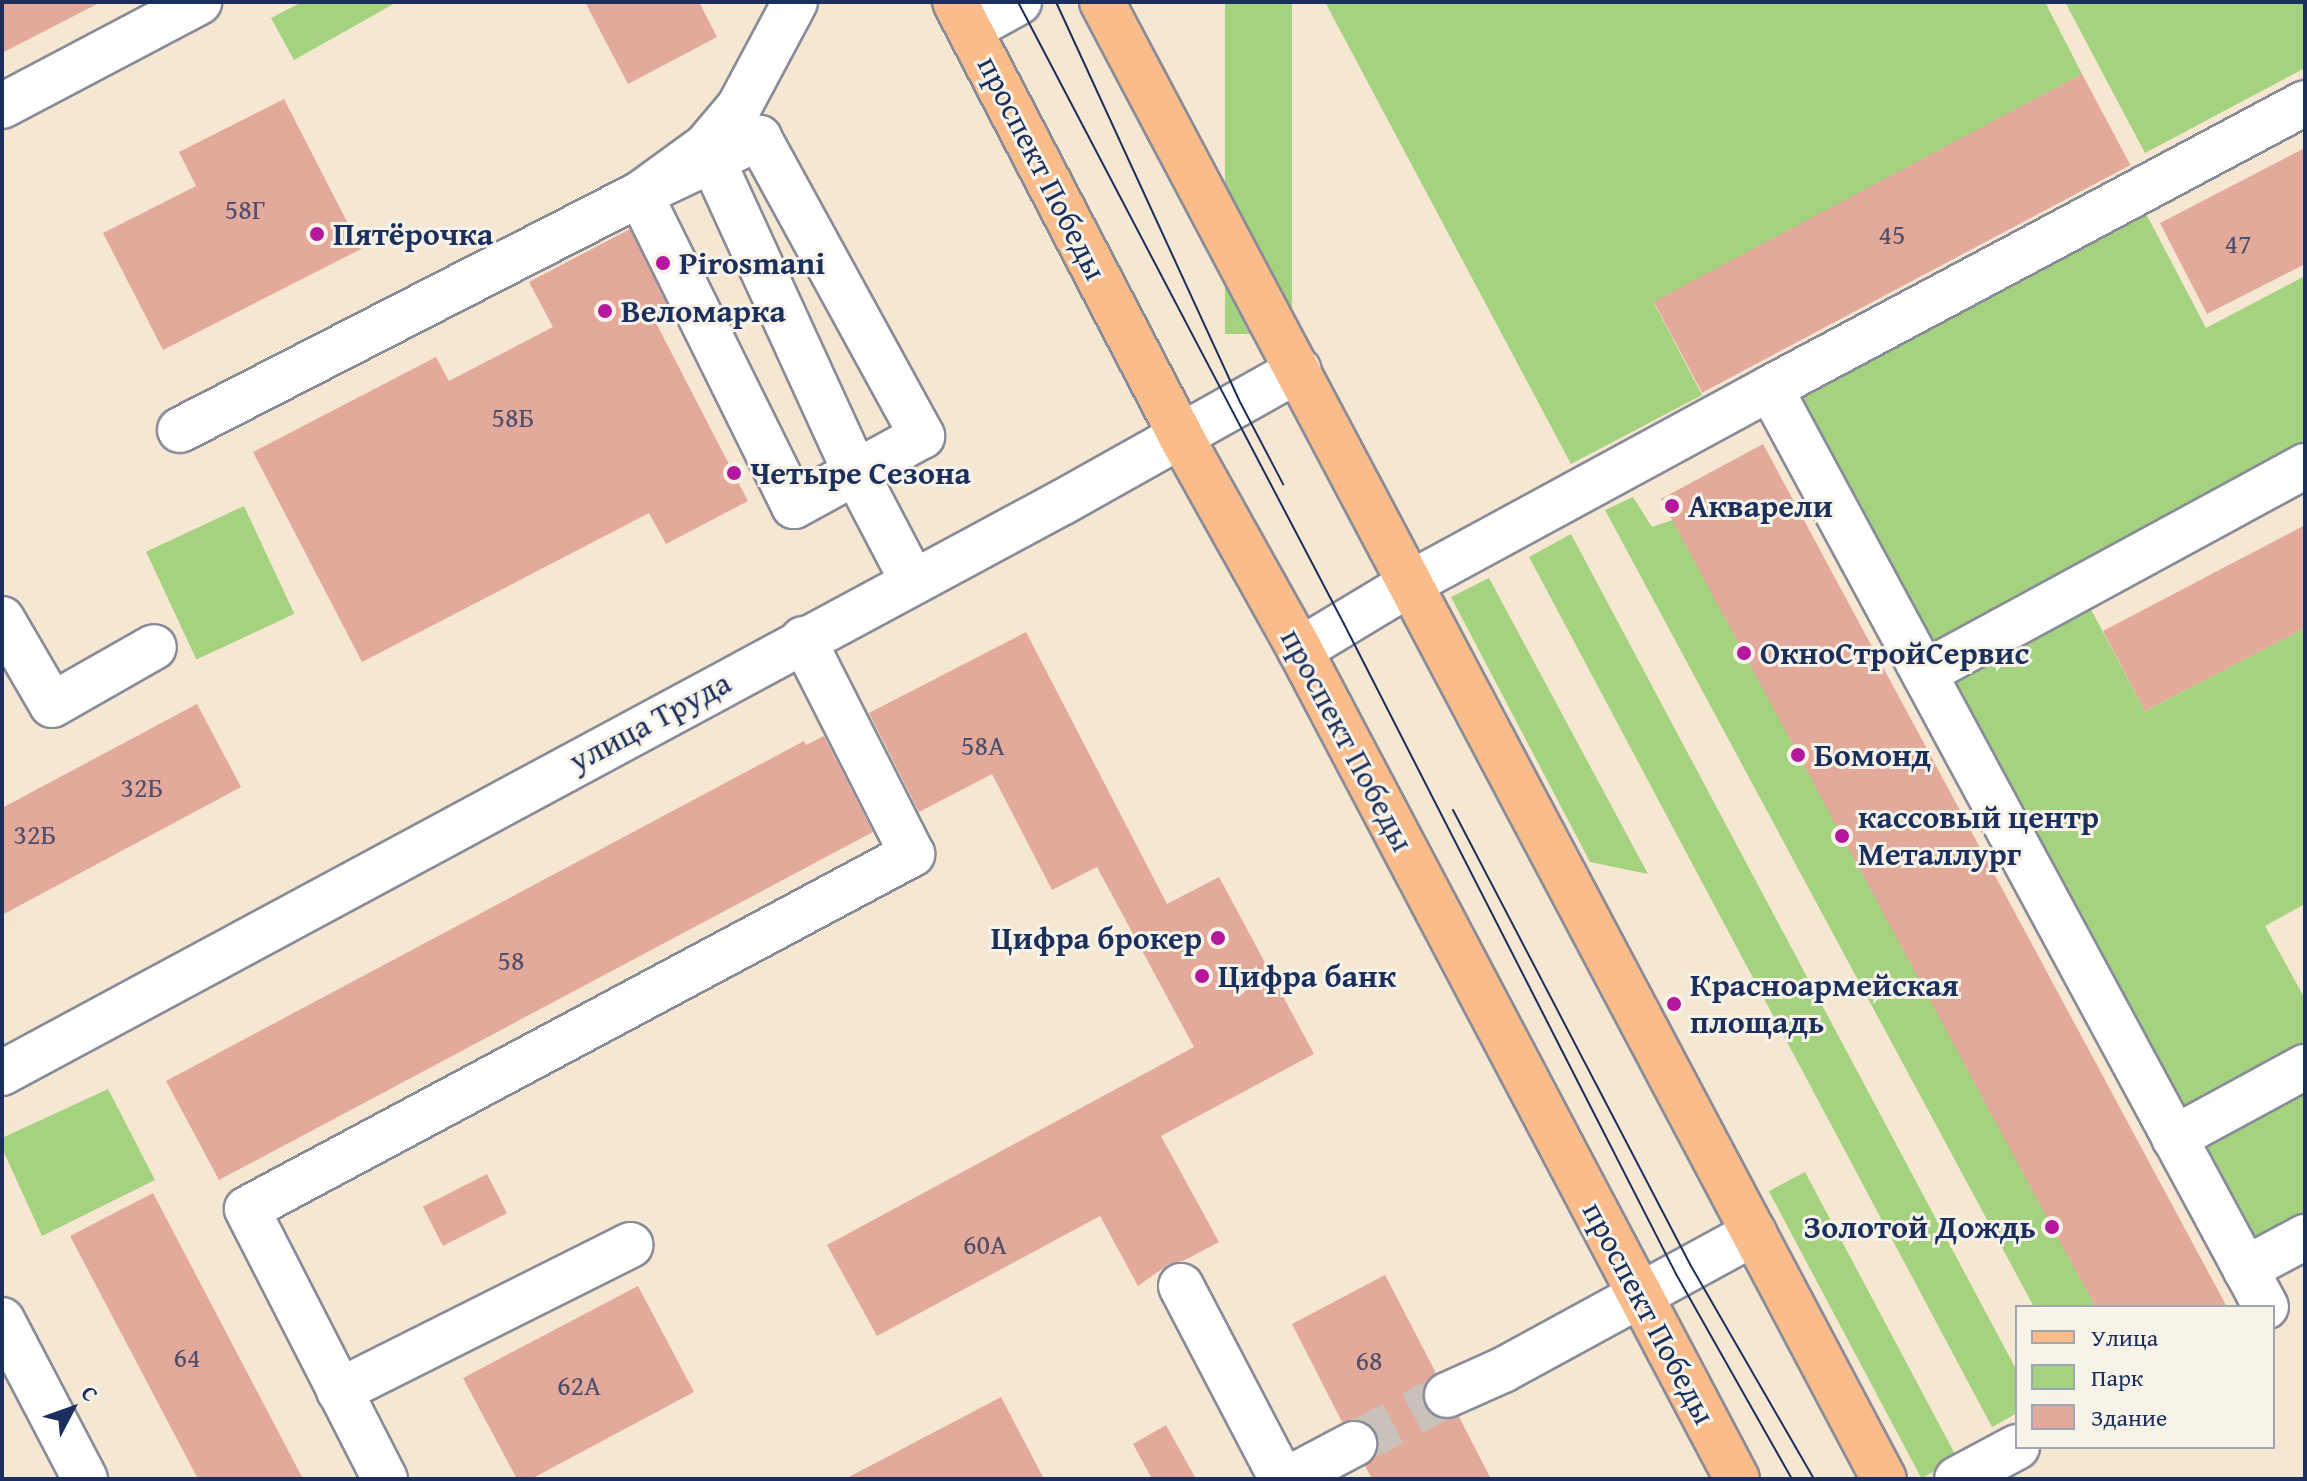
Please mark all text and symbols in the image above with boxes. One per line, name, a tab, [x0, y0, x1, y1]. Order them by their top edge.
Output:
street label: проспект Победы	[969, 50, 1115, 286]
house number: 58Г	[225, 192, 265, 226]
place label: Пятёрочка	[333, 215, 493, 253]
house number: 45	[1879, 217, 1905, 251]
marker: Пятёрочка	[308, 225, 326, 243]
house number: 47	[2225, 226, 2251, 260]
place label: Pirosmani	[679, 244, 825, 282]
marker: Pirosmani	[654, 254, 672, 272]
place label: Веломарка	[621, 292, 786, 330]
marker: Веломарка	[596, 302, 614, 320]
house number: 58Б	[492, 400, 534, 434]
place label: Четыре Сезона	[750, 454, 971, 492]
marker: Четыре Сезона	[725, 464, 743, 482]
place label: Акварели	[1688, 487, 1833, 525]
marker: Акварели	[1663, 497, 1681, 515]
street label: проспект Победы	[1272, 622, 1422, 858]
place label: ОкноСтройСервис	[1760, 634, 2029, 672]
marker: ОкноСтройСервис	[1735, 644, 1753, 662]
street label: улица Труда	[563, 663, 737, 781]
house number: 58А	[961, 728, 1005, 762]
place label: Бомонд	[1814, 736, 1931, 774]
marker: Бомонд	[1789, 746, 1807, 764]
house number: 32Б	[121, 770, 163, 804]
place label: кассовый центр Металлург	[1858, 799, 2099, 874]
house number: 32Б	[14, 817, 56, 851]
marker: кассовый центр Металлург	[1833, 827, 1851, 845]
place label: Цифра брокер	[991, 919, 1202, 957]
marker: Цифра брокер	[1209, 929, 1227, 947]
house number: 58	[498, 943, 524, 977]
place label: Цифра банк	[1218, 957, 1396, 995]
marker: Цифра банк	[1193, 967, 1211, 985]
place label: Красноармейская площадь	[1690, 967, 1959, 1042]
marker: Красноармейская площадь	[1665, 995, 1683, 1013]
street label: проспект Победы	[1574, 1195, 1724, 1431]
place label: Золотой Дождь	[1803, 1208, 2036, 1246]
marker: Золотой Дождь	[2043, 1218, 2061, 1236]
house number: 60А	[963, 1227, 1007, 1261]
legend	[2015, 1305, 2275, 1449]
text: Улица	[2091, 1320, 2158, 1355]
house number: 64	[174, 1340, 200, 1374]
house number: 68	[1356, 1343, 1382, 1377]
text: Парк	[2091, 1360, 2143, 1395]
house number: 62А	[557, 1368, 601, 1402]
north arrow	[32, 1369, 112, 1449]
text: С	[74, 1378, 106, 1408]
text: Здание	[2091, 1400, 2167, 1435]

